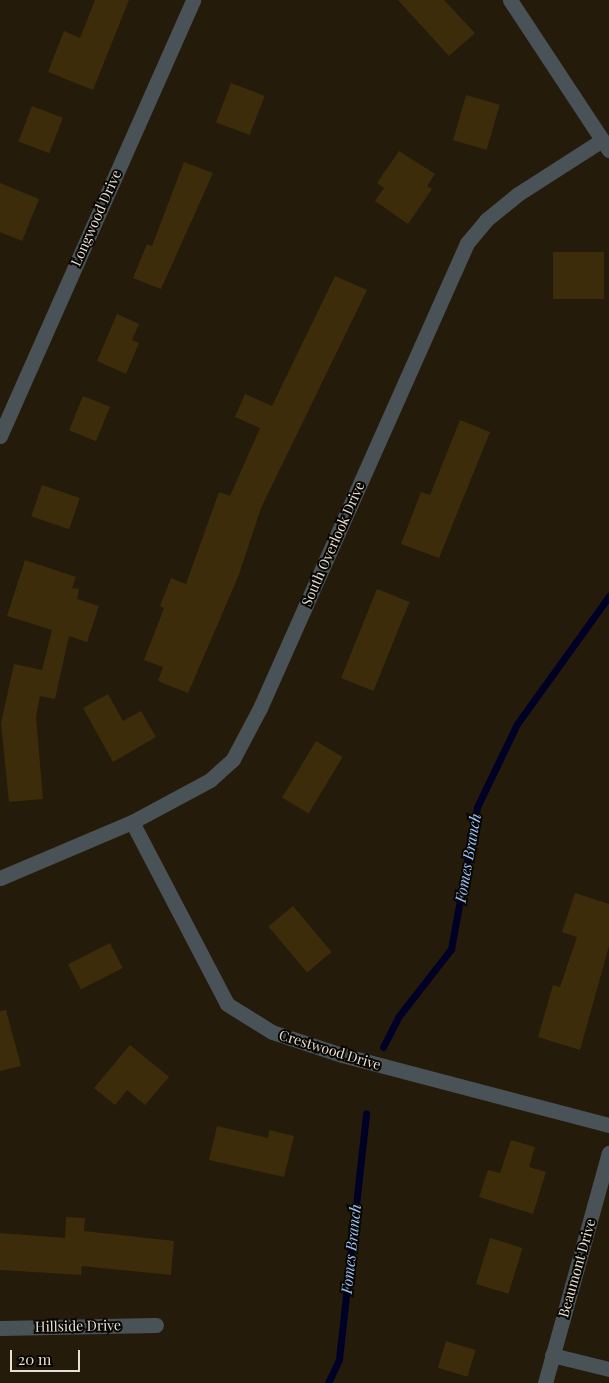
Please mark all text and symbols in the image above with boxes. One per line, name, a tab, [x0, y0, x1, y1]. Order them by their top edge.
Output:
street label: Longwood Drive	[67, 167, 125, 269]
street label: South Overlook Drive	[298, 479, 368, 609]
water label: Fomes Branch	[451, 812, 485, 904]
street label: Crestwood Drive	[277, 1027, 383, 1073]
water label: Fomes Branch	[337, 1203, 365, 1295]
street label: Beaumont Drive	[555, 1217, 599, 1319]
street label: Hillside Drive	[35, 1317, 121, 1335]
scale bar	[12, 1340, 82, 1372]
text: 20 m	[18, 1349, 51, 1369]

